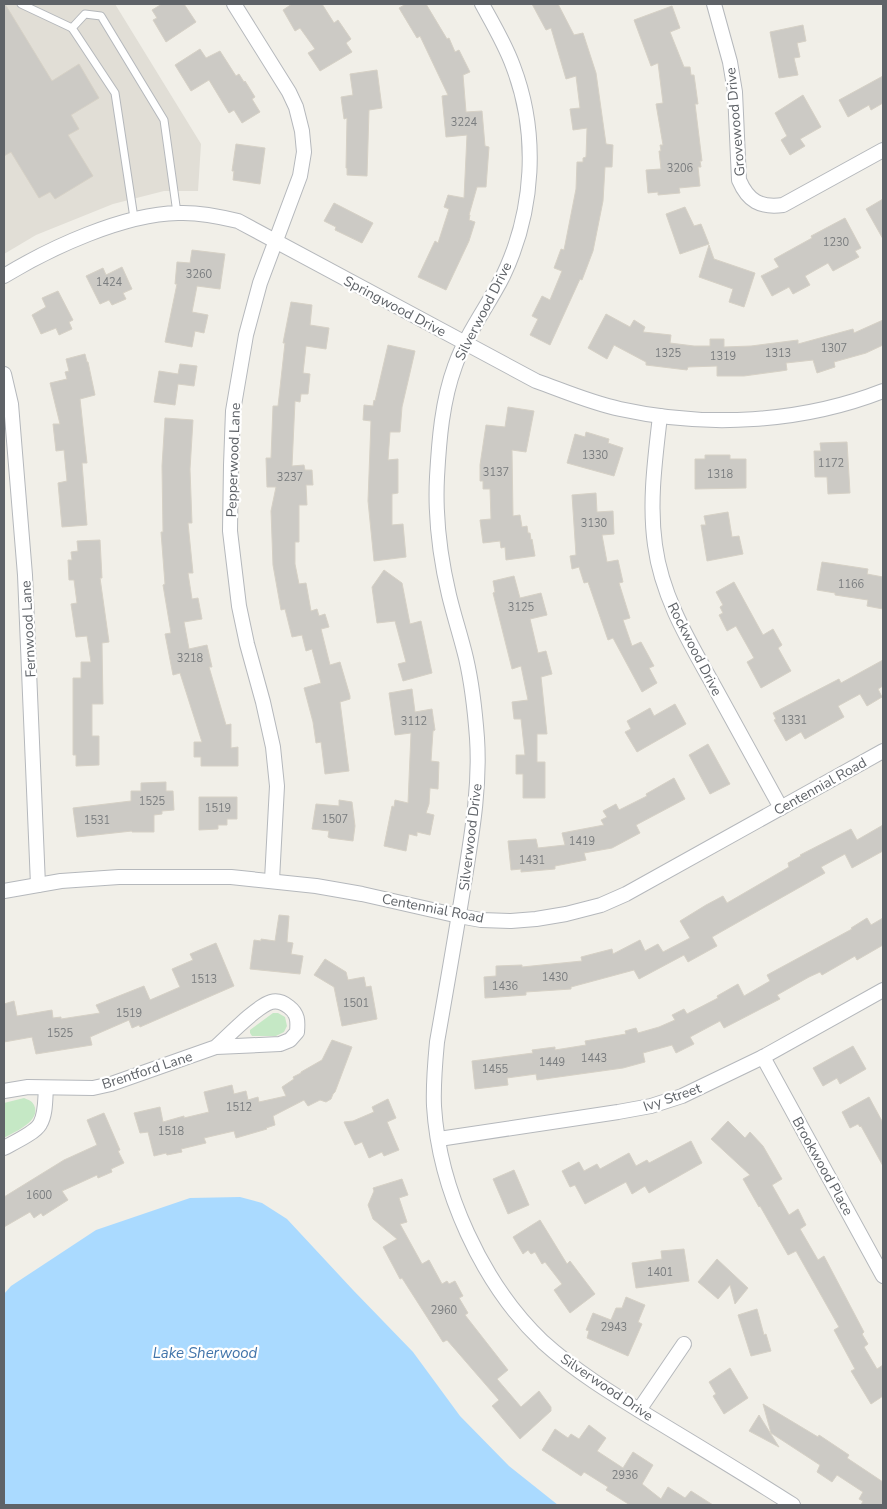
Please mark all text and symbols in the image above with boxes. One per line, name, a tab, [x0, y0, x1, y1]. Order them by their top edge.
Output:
street label: Grovewood Drive	[721, 67, 750, 177]
house number: 3224	[451, 115, 478, 130]
house number: 3206	[667, 161, 694, 176]
house number: 1230	[823, 235, 850, 250]
street label: Silverwood Drive	[450, 259, 516, 364]
house number: 3260	[186, 267, 213, 282]
street label: Springwood Drive	[340, 271, 449, 341]
house number: 1424	[96, 275, 123, 290]
house number: 1307	[821, 341, 847, 356]
house number: 1325	[655, 346, 682, 361]
house number: 1313	[765, 346, 791, 361]
house number: 1319	[710, 349, 736, 364]
street label: Pepperwood Lane	[222, 402, 245, 518]
house number: 1330	[582, 448, 609, 463]
house number: 1172	[818, 456, 844, 471]
house number: 3137	[483, 465, 509, 480]
house number: 1318	[707, 467, 734, 482]
house number: 3237	[277, 470, 303, 485]
house number: 3130	[581, 516, 608, 531]
house number: 1166	[838, 577, 865, 592]
street label: Fernwood Lane	[16, 580, 41, 678]
street label: Rockwood Drive	[663, 599, 726, 699]
house number: 3125	[508, 600, 535, 615]
house number: 3218	[177, 651, 204, 666]
house number: 1331	[781, 713, 807, 728]
house number: 3112	[401, 714, 427, 729]
street label: Centennial Road	[770, 753, 870, 820]
street label: Silverwood Drive	[454, 782, 487, 892]
house number: 1525	[139, 794, 166, 809]
house number: 1519	[205, 801, 231, 816]
house number: 1507	[322, 812, 348, 827]
house number: 1531	[84, 813, 110, 828]
house number: 1419	[569, 834, 595, 849]
house number: 1431	[519, 853, 545, 868]
street label: Centennial Road	[380, 889, 486, 928]
house number: 1430	[542, 970, 569, 985]
house number: 1513	[191, 972, 217, 987]
house number: 1436	[492, 979, 519, 994]
house number: 1501	[343, 996, 369, 1011]
house number: 1519	[116, 1006, 142, 1021]
house number: 1525	[47, 1026, 74, 1041]
street label: Brentford Lane	[99, 1047, 195, 1094]
house number: 1443	[581, 1051, 607, 1066]
house number: 1449	[539, 1055, 565, 1070]
house number: 1455	[482, 1062, 509, 1077]
street label: Ivy Street	[641, 1079, 704, 1116]
house number: 1512	[226, 1100, 252, 1115]
street label: Brookwood Place	[788, 1114, 858, 1219]
house number: 1518	[158, 1124, 185, 1139]
house number: 1600	[26, 1188, 53, 1203]
house number: 1401	[647, 1265, 673, 1280]
house number: 2960	[431, 1303, 458, 1318]
house number: 2943	[601, 1320, 627, 1335]
water label: Lake Sherwood	[153, 1343, 258, 1363]
street label: Silverwood Drive	[557, 1349, 657, 1425]
house number: 2936	[612, 1468, 639, 1483]

